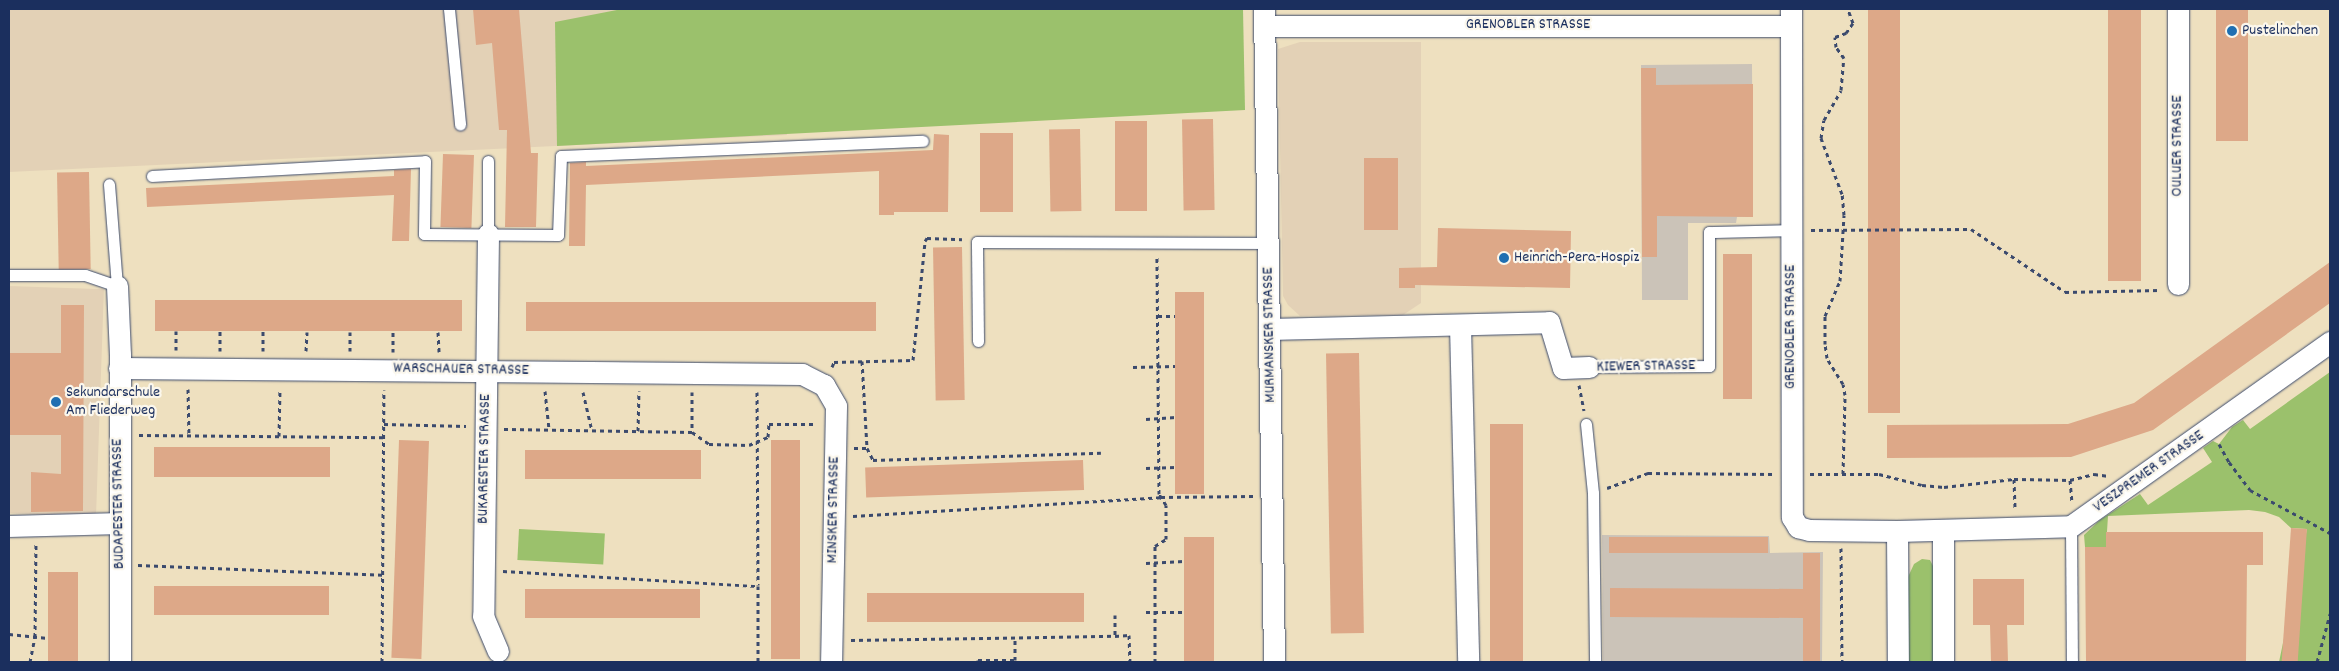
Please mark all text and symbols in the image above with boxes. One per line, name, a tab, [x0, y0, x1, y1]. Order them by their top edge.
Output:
street label: GRENOBLER STRASSE	[1466, 15, 1590, 35]
place label: Pustelinchen	[2242, 21, 2318, 41]
marker: Pustelinchen	[2226, 25, 2238, 37]
street label: OULUER STRASSE	[2168, 95, 2188, 197]
place label: Heinrich-Pera-Hospiz	[1514, 248, 1639, 268]
marker: Heinrich-Pera-Hospiz	[1498, 252, 1510, 264]
street label: GRENOBLER STRASSE	[1781, 265, 1801, 389]
street label: MURMANSKER STRASSE	[1259, 267, 1281, 403]
street label: KIEWER STRASSE	[1596, 357, 1696, 377]
street label: WARSCHAUER STRASSE	[393, 359, 529, 381]
place label: Sekundarschule Am Fliederweg	[66, 383, 160, 421]
street label: BUKARESTER STRASSE	[474, 394, 496, 524]
marker: Sekundarschule Am Fliederweg	[50, 396, 62, 408]
street label: VESZPREMER STRASSE	[2090, 427, 2208, 517]
street label: BUDAPESTER STRASSE	[108, 439, 130, 569]
street label: MINSKER STRASSE	[823, 456, 845, 564]

